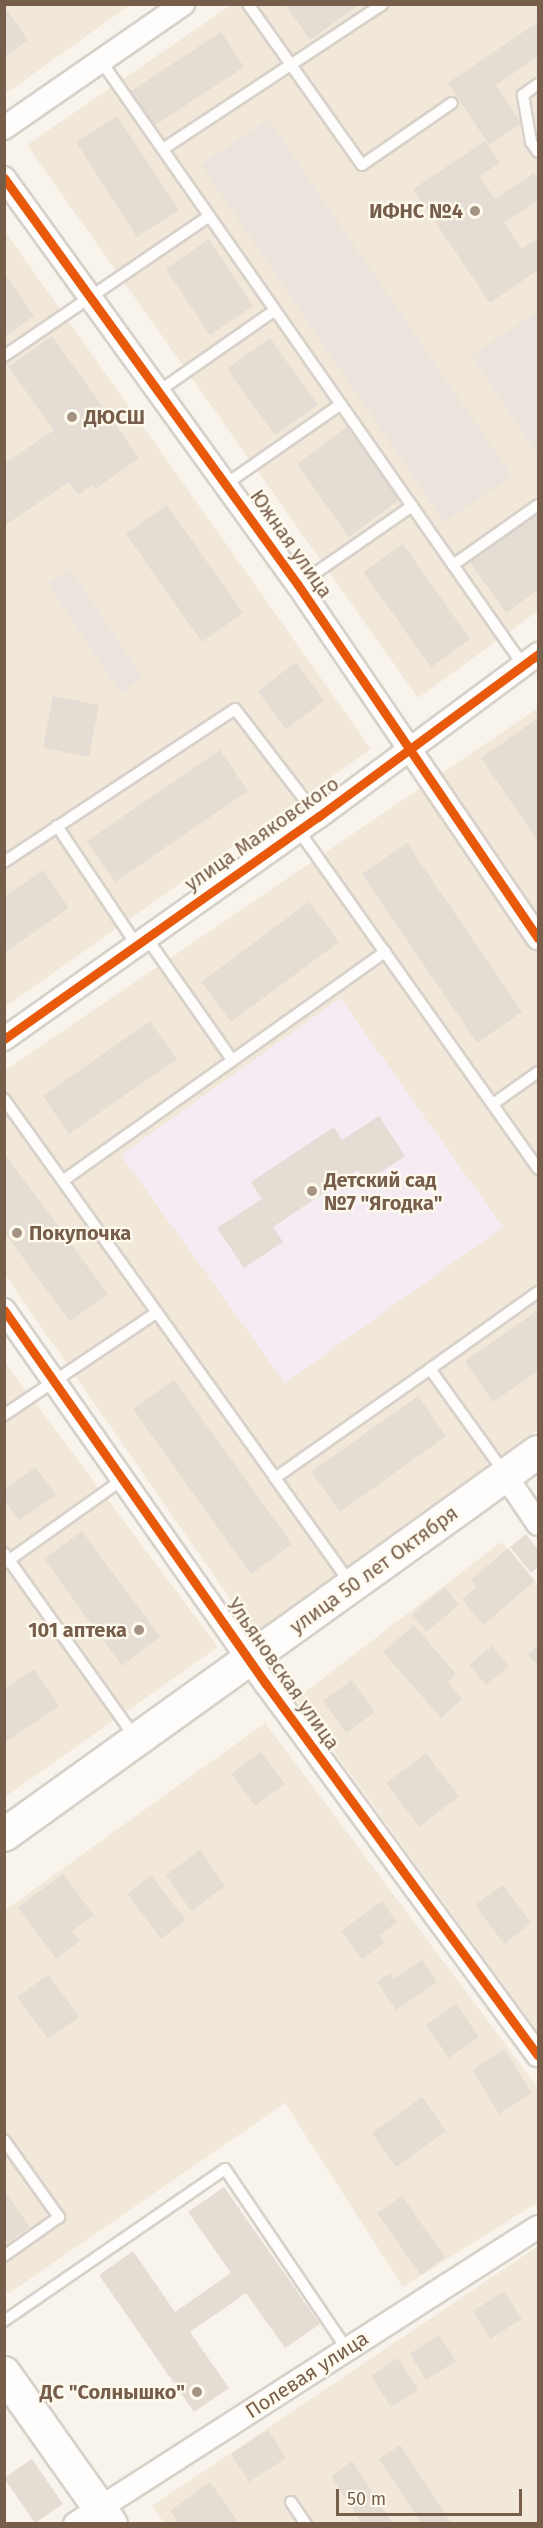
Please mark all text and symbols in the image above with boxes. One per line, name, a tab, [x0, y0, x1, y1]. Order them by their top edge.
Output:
place label: ИФНС №4	[369, 199, 463, 223]
marker: ИФНС №4	[468, 204, 482, 218]
place label: ДЮСШ	[84, 405, 145, 429]
marker: ДЮСШ	[65, 410, 79, 424]
street label: Южная улица	[245, 485, 337, 603]
street label: улица Маяковского	[180, 772, 344, 896]
place label: Детский сад №7 "Ягодка"	[324, 1168, 442, 1215]
marker: Детский сад №7 "Ягодка"	[305, 1184, 319, 1198]
place label: Покупочка	[29, 1221, 131, 1245]
marker: Покупочка	[10, 1226, 24, 1240]
street label: улица 50 лет Октября	[285, 1501, 463, 1639]
street label: Ульяновская улица	[222, 1593, 344, 1755]
place label: 101 аптека	[28, 1618, 127, 1642]
marker: 101 аптека	[132, 1623, 146, 1637]
street label: Полевая улица	[241, 2326, 373, 2424]
place label: ДС "Солнышко"	[40, 2380, 185, 2404]
marker: ДС "Солнышко"	[190, 2385, 204, 2399]
scale bar	[339, 2477, 525, 2515]
text: 50 m	[347, 2488, 386, 2510]

